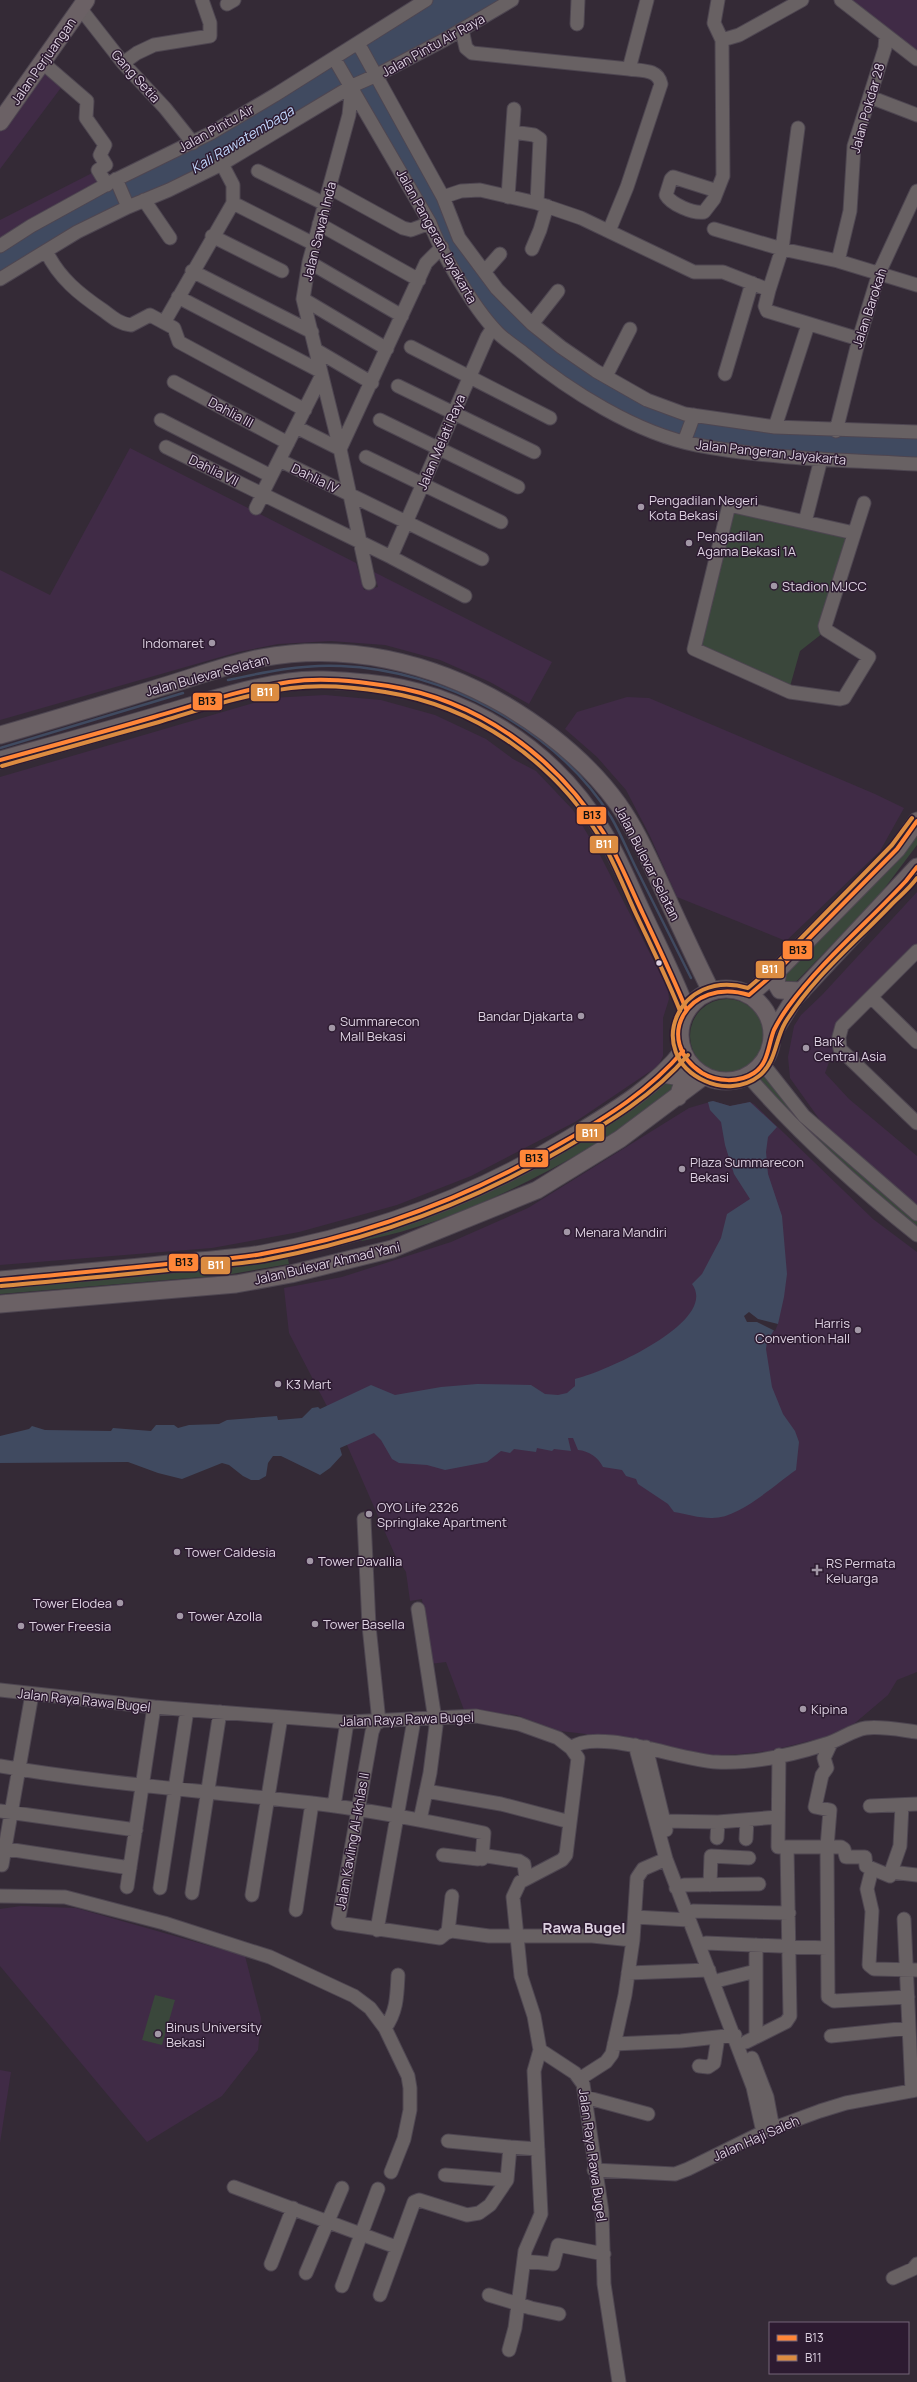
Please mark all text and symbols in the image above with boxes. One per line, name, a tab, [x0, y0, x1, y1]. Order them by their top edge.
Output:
street label: Jalan Pintu Air Raya	[378, 9, 488, 81]
street label: Jalan Perjuangan	[6, 14, 80, 108]
street label: Gang Setia	[107, 46, 165, 106]
street label: Jalan Pokdar 28	[846, 61, 888, 155]
street label: Jalan Pintu Air	[175, 100, 257, 156]
water label: Kali Rawatembaga	[187, 100, 298, 177]
street label: Jalan Pangeran Jayakarta	[393, 166, 481, 306]
street label: Jalan Sawah Inda	[298, 180, 340, 282]
street label: Jalan Barokah	[848, 266, 890, 350]
street label: Jalan Melati Raya	[413, 391, 469, 493]
street label: Dahlia III	[205, 393, 257, 431]
street label: Jalan Pangeran Jayakarta	[695, 435, 847, 469]
street label: Dahlia VII	[186, 450, 242, 490]
street label: Dahlia lV	[288, 459, 342, 497]
place label: Pengadilan Negeri Kota Bekasi	[649, 491, 758, 524]
marker: Pengadilan Negeri Kota Bekasi	[636, 502, 646, 512]
place label: Pengadilan Agama Bekasi 1A	[697, 527, 796, 560]
marker: Pengadilan Agama Bekasi 1A	[684, 538, 694, 548]
place label: Stadion MJCC	[782, 577, 867, 595]
marker: Stadion MJCC	[769, 581, 779, 591]
place label: Indomaret	[142, 634, 204, 652]
marker: Indomaret	[207, 638, 217, 648]
street label: Jalan Bulevar Selatan	[144, 650, 270, 700]
line badge: B11	[250, 683, 280, 702]
text: B11	[257, 684, 273, 699]
line badge: B13	[192, 692, 223, 711]
text: B13	[198, 693, 216, 708]
street label: Jalan Bulevar Selatan	[611, 802, 685, 924]
line badge: B13	[576, 806, 607, 825]
text: B13	[583, 807, 601, 822]
line badge: B11	[589, 835, 619, 854]
text: B11	[596, 836, 612, 851]
line badge: B13	[782, 940, 813, 960]
text: B13	[789, 942, 807, 957]
unlabelled marker	[654, 958, 664, 968]
line badge: B11	[755, 960, 785, 979]
text: B11	[762, 961, 778, 976]
place label: Bandar Djakarta	[478, 1007, 573, 1025]
marker: Bandar Djakarta	[576, 1011, 586, 1021]
place label: Summarecon Mall Bekasi	[340, 1012, 420, 1045]
marker: Summarecon Mall Bekasi	[327, 1023, 337, 1033]
place label: Bank Central Asia	[814, 1032, 886, 1065]
marker: Bank Central Asia	[801, 1043, 811, 1053]
line badge: B11	[575, 1123, 605, 1142]
text: B11	[582, 1125, 598, 1140]
line badge: B13	[519, 1149, 549, 1168]
text: B13	[525, 1150, 543, 1165]
place label: Plaza Summarecon Bekasi	[690, 1153, 804, 1186]
marker: Plaza Summarecon Bekasi	[677, 1164, 687, 1174]
place label: Menara Mandiri	[575, 1223, 667, 1241]
marker: Menara Mandiri	[562, 1227, 572, 1237]
street label: Jalan Bulevar Ahmad Yani	[252, 1237, 402, 1289]
line badge: B13	[168, 1253, 199, 1272]
text: B13	[175, 1254, 193, 1269]
line badge: B11	[200, 1256, 231, 1275]
text: B11	[208, 1257, 224, 1272]
place label: Harris Convention Hall	[755, 1314, 850, 1347]
marker: Harris Convention Hall	[853, 1325, 863, 1335]
place label: K3 Mart	[286, 1375, 332, 1393]
marker: K3 Mart	[273, 1379, 283, 1389]
place label: OYO Life 2326 Springlake Apartment	[377, 1498, 507, 1531]
marker: OYO Life 2326 Springlake Apartment	[364, 1509, 374, 1519]
place label: Tower Caldesia	[185, 1543, 276, 1561]
marker: Tower Caldesia	[172, 1547, 182, 1557]
place label: Tower Davallia	[318, 1552, 402, 1570]
place label: RS Permata Keluarga	[826, 1554, 896, 1587]
marker: Tower Davallia	[305, 1556, 315, 1566]
marker: RS Permata Keluarga	[811, 1564, 823, 1576]
place label: Tower Elodea	[33, 1594, 112, 1612]
marker: Tower Elodea	[115, 1598, 125, 1608]
place label: Tower Azolla	[188, 1607, 262, 1625]
marker: Tower Azolla	[175, 1611, 185, 1621]
place label: Tower Basella	[323, 1615, 405, 1633]
place label: Tower Freesia	[29, 1617, 111, 1635]
marker: Tower Basella	[310, 1619, 320, 1629]
marker: Tower Freesia	[16, 1621, 26, 1631]
street label: Jalan Raya Rawa Bugel	[16, 1684, 152, 1716]
place label: Kipina	[811, 1700, 847, 1718]
marker: Kipina	[798, 1704, 808, 1714]
street label: Jalan Raya Rawa Bugel	[340, 1708, 474, 1730]
street label: Jalan Kavling Al-Ikhlas II	[331, 1771, 373, 1911]
district label: Rawa Bugel	[543, 1917, 625, 1938]
place label: Binus University Bekasi	[166, 2018, 262, 2051]
marker: Binus University Bekasi	[153, 2029, 163, 2039]
street label: Jalan Raya Rawa Bugel	[575, 2087, 611, 2223]
street label: Jalan Haji Saleh	[710, 2111, 802, 2165]
legend	[769, 2322, 909, 2374]
text: B13	[805, 2329, 824, 2346]
text: B11	[805, 2349, 822, 2366]

